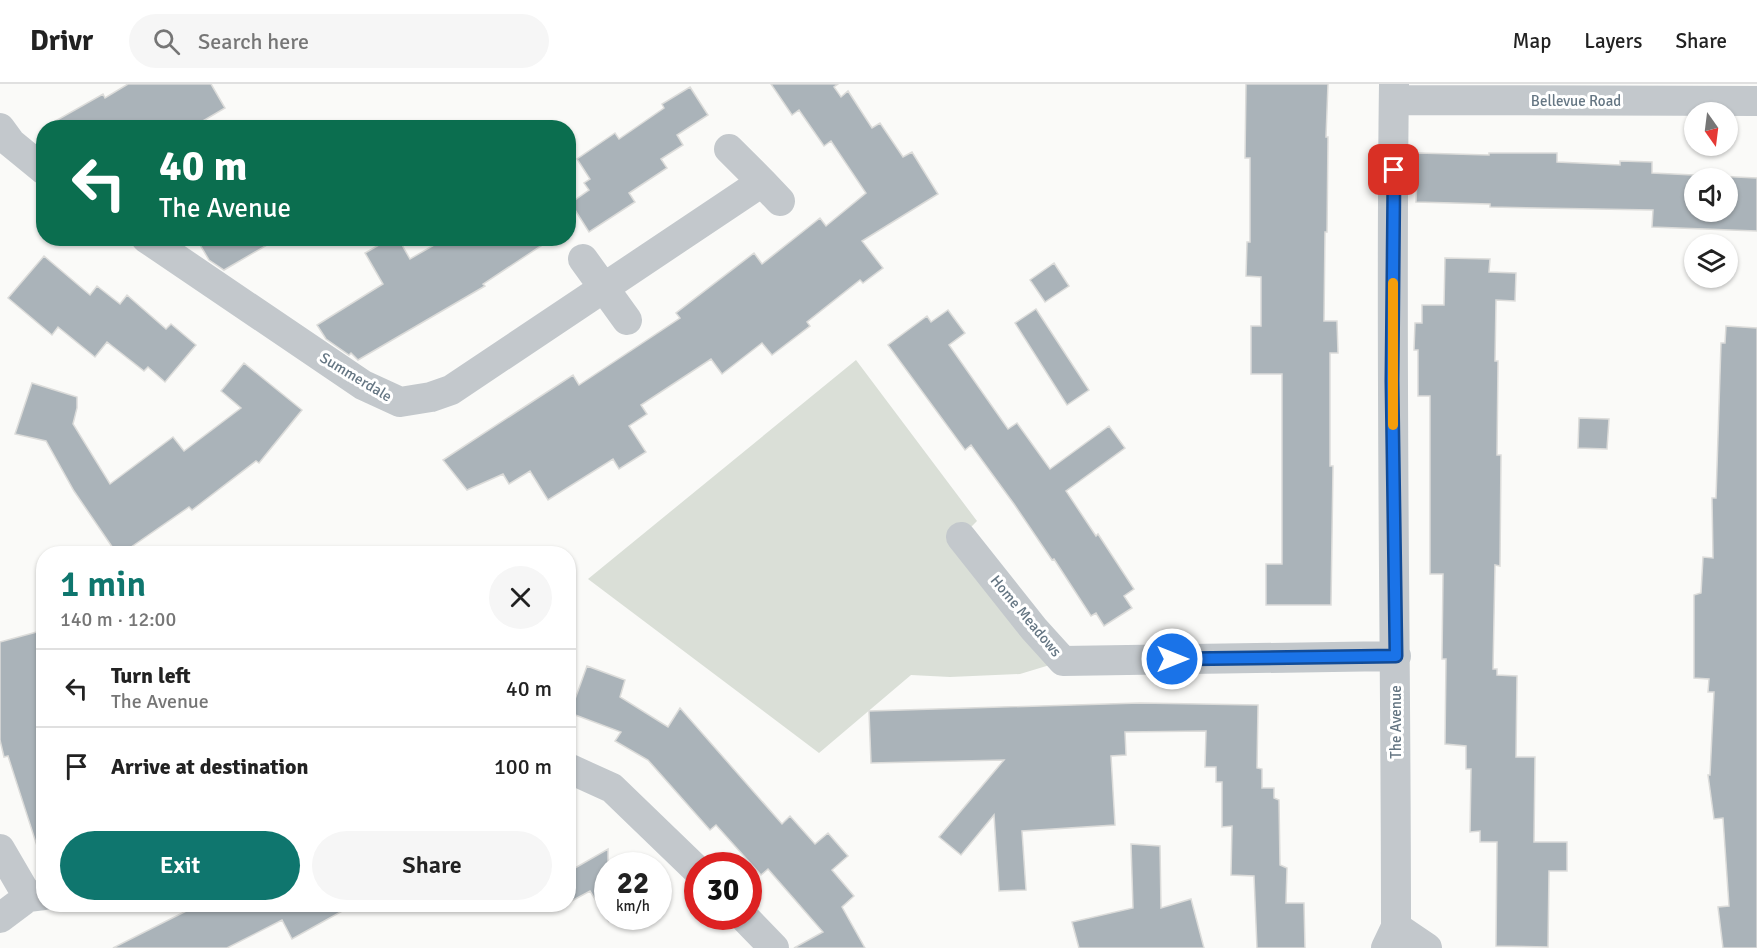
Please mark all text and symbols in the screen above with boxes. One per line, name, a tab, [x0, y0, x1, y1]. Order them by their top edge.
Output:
search box	[129, 14, 549, 68]
text: Drivr	[30, 24, 93, 58]
icon: search	[150, 25, 183, 58]
text: Search here	[198, 28, 309, 55]
text: Map	[1513, 28, 1551, 54]
text: Layers	[1584, 28, 1642, 54]
text: Share	[1675, 28, 1727, 54]
street label: Bellevue Road	[1531, 92, 1621, 110]
north arrow	[1684, 102, 1738, 156]
map controls	[1684, 102, 1738, 288]
text: 40 m	[159, 141, 248, 192]
icon: left	[60, 144, 138, 222]
pin	[1368, 144, 1419, 195]
icon: arrive	[1377, 153, 1410, 186]
button: sound	[1684, 168, 1738, 222]
text: The Avenue	[159, 192, 291, 225]
button: layers	[1684, 234, 1738, 288]
street label: Summerdale	[317, 349, 395, 405]
text: 1 min	[60, 562, 146, 607]
button: close	[489, 566, 552, 629]
street label: Home Meadows	[987, 572, 1066, 661]
text: 140 m · 12:00	[60, 607, 176, 632]
position arrow	[1140, 627, 1204, 691]
text: Turn left	[111, 662, 191, 689]
icon: left	[60, 672, 93, 705]
text: 40 m	[506, 675, 552, 702]
street label: The Avenue	[1387, 685, 1405, 759]
text: The Avenue	[111, 689, 209, 714]
icon: arrive	[60, 750, 93, 783]
text: Arrive at destination	[111, 753, 308, 780]
text: 100 m	[494, 753, 552, 780]
button: Exit	[60, 831, 300, 900]
button: Share	[312, 831, 552, 900]
speed limit sign: 30	[684, 852, 762, 930]
text: 22	[617, 865, 649, 902]
text: km/h	[616, 897, 650, 915]

